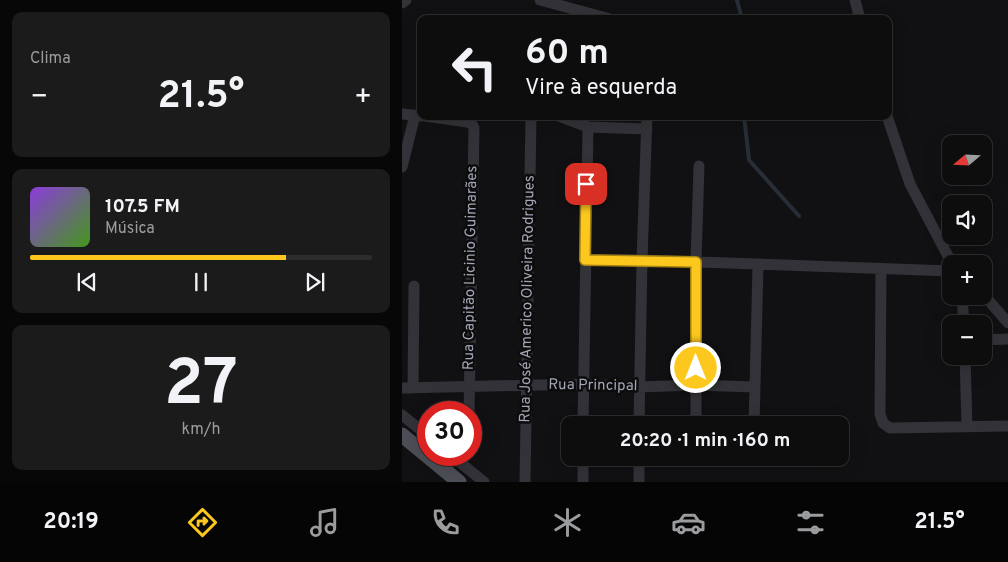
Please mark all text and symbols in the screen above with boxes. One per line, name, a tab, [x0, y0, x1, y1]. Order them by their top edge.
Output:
text: 60 m	[525, 32, 609, 76]
icon: left	[442, 35, 507, 100]
text: Clima	[30, 49, 71, 69]
text: 21.5°	[158, 73, 244, 122]
text: Vire à esquerda	[525, 75, 677, 102]
text: −	[30, 80, 48, 116]
text: +	[354, 80, 372, 116]
north arrow	[942, 135, 992, 185]
map controls	[942, 135, 992, 365]
pin	[565, 163, 607, 205]
street label: Rua Capitão Licinio Guimarães	[460, 166, 482, 370]
icon: arrive	[572, 170, 600, 198]
street label: Rua José Americo Oliveira Rodrigues	[516, 175, 540, 423]
text: 107.5 FM	[105, 195, 180, 219]
button: sound	[942, 195, 992, 245]
text: Música	[105, 219, 155, 239]
button: +	[942, 255, 992, 305]
icon: previous	[73, 268, 101, 296]
icon: pause	[187, 268, 215, 296]
icon: next	[301, 268, 329, 296]
button: −	[942, 315, 992, 365]
position arrow	[669, 341, 721, 393]
text: 27	[164, 346, 238, 428]
street label: Rua Principal	[548, 376, 638, 396]
speed limit sign: 30	[417, 401, 482, 466]
text: km/h	[182, 420, 220, 440]
text: 20:20 · 1 min · 160 m	[620, 429, 790, 453]
icon: directions	[185, 505, 220, 540]
icon: music	[307, 505, 342, 540]
icon: phone	[428, 505, 463, 540]
icon: climate	[550, 505, 585, 540]
icon: car	[671, 505, 706, 540]
icon: filters	[793, 505, 828, 540]
text: 20:19	[43, 509, 99, 536]
text: 21.5°	[914, 509, 965, 536]

